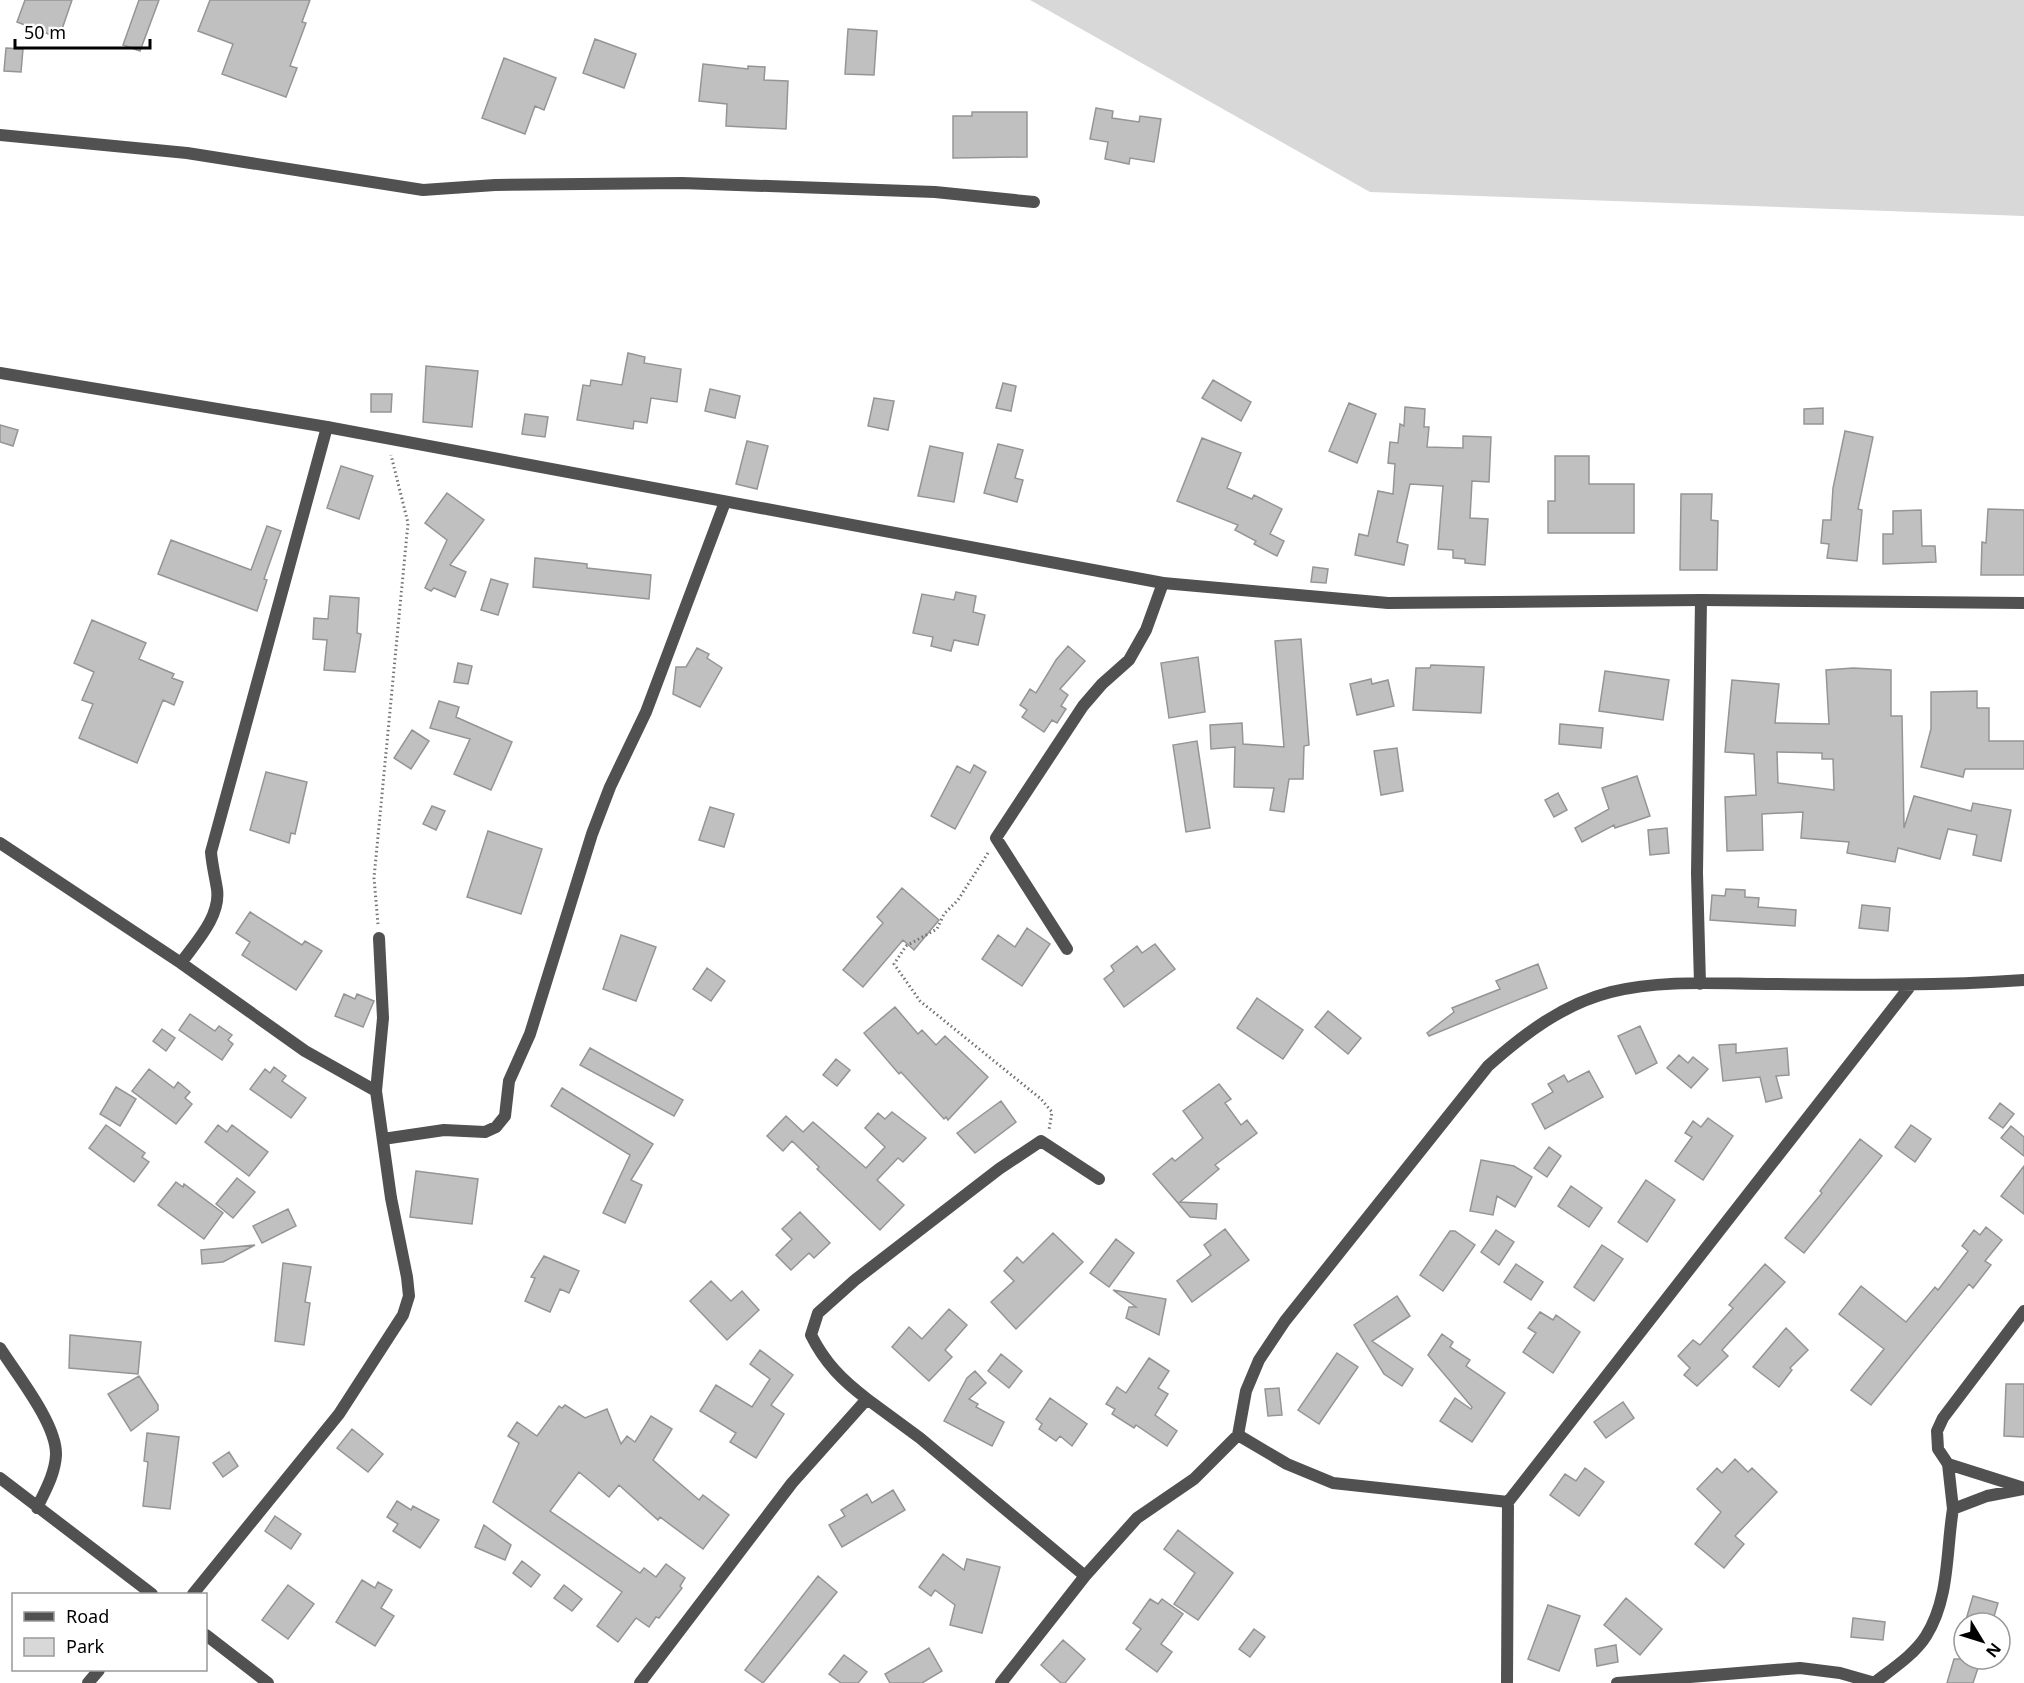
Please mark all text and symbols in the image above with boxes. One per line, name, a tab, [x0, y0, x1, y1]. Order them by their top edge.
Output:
scale bar	[15, 12, 150, 50]
text: 50 m	[24, 20, 66, 44]
legend	[12, 1593, 207, 1671]
text: Road	[66, 1604, 109, 1628]
north arrow	[1952, 1611, 2012, 1671]
text: Park	[66, 1634, 104, 1658]
text: N	[1981, 1638, 2006, 1662]

